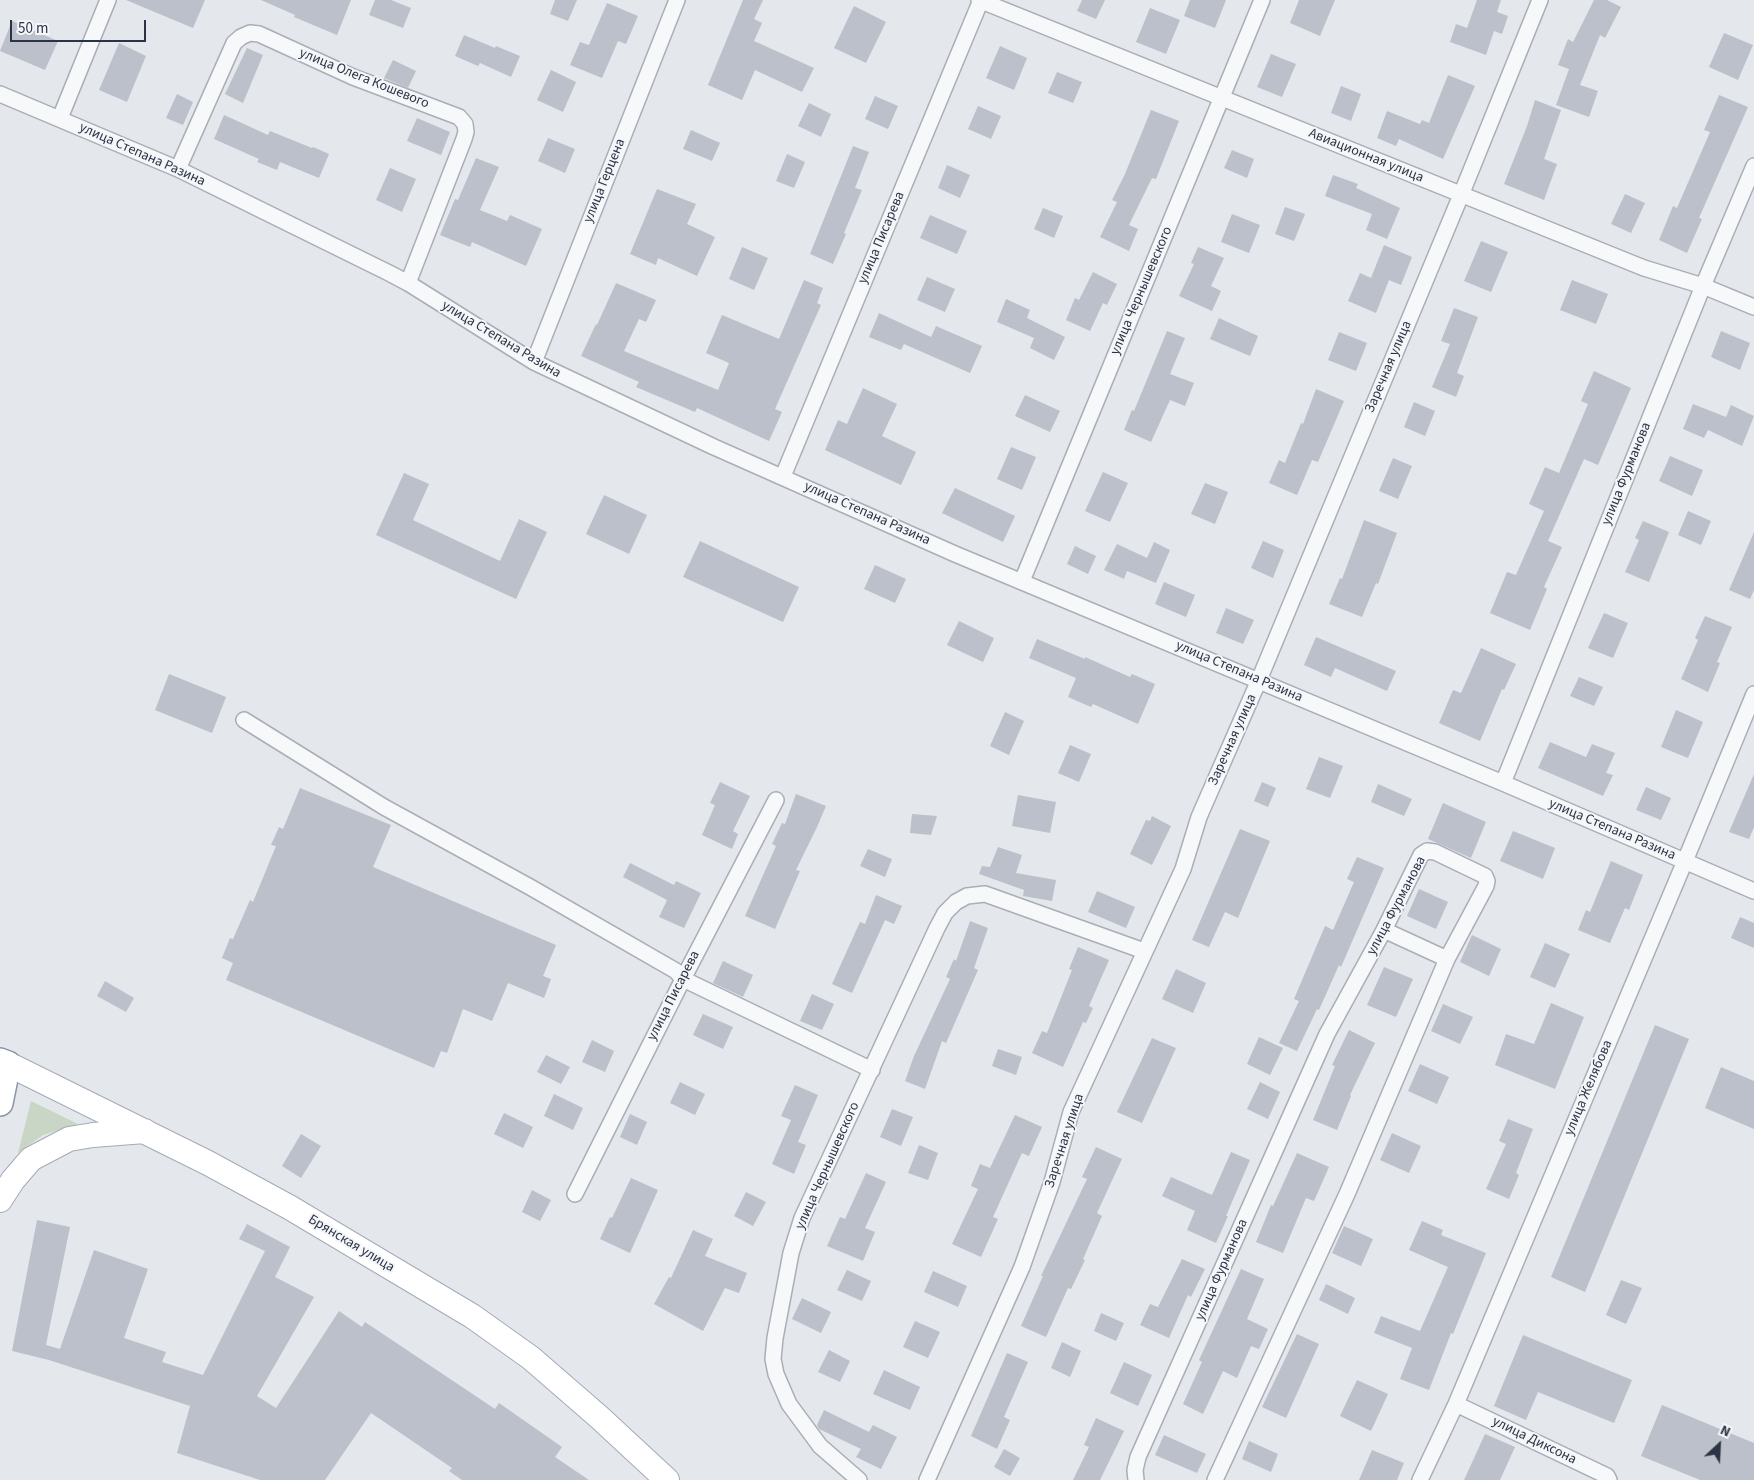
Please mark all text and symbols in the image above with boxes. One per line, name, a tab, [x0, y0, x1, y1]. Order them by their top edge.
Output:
scale bar	[12, 10, 149, 42]
text: 50 m	[18, 18, 48, 39]
street label: улица Олега Кошевого	[297, 45, 431, 113]
street label: улица Степана Разина	[76, 120, 208, 190]
street label: Авиационная улица	[1306, 125, 1426, 187]
street label: улица Герцена	[580, 136, 630, 226]
street label: улица Писарева	[855, 189, 909, 287]
street label: улица Чернышевского	[1107, 224, 1177, 358]
street label: улица Степана Разина	[438, 298, 564, 382]
street label: Заречная улица	[1362, 318, 1416, 416]
street label: улица Фурманова	[1599, 420, 1655, 528]
street label: улица Степана Разина	[801, 479, 933, 549]
street label: улица Степана Разина	[1173, 638, 1305, 706]
street label: Заречная улица	[1205, 692, 1261, 788]
street label: улица Степана Разина	[1546, 796, 1678, 864]
street label: улица Фурманова	[1364, 854, 1430, 958]
street label: улица Писарева	[644, 948, 704, 1044]
street label: улица Желябова	[1561, 1038, 1617, 1138]
street label: Заречная улица	[1042, 1092, 1088, 1190]
street label: улица Чернышевского	[792, 1100, 864, 1232]
street label: Брянская улица	[305, 1212, 397, 1276]
street label: улица Фурманова	[1192, 1217, 1252, 1323]
street label: улица Диксона	[1489, 1413, 1579, 1469]
north arrow	[1694, 1420, 1744, 1470]
text: N	[1717, 1420, 1734, 1442]

